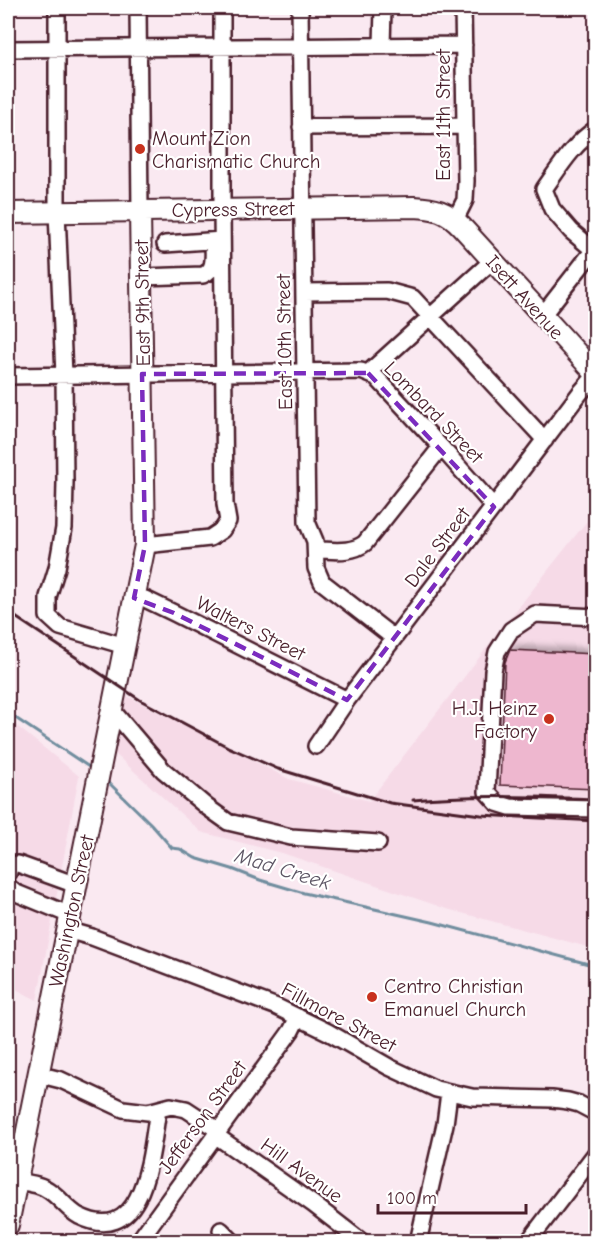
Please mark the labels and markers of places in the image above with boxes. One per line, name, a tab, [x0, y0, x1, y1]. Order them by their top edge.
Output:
place label: Mount Zion Charismatic Church	[152, 127, 320, 173]
marker: Mount Zion Charismatic Church	[133, 142, 147, 156]
place label: H.J. Heinz Factory	[452, 697, 537, 743]
marker: H.J. Heinz Factory	[542, 712, 556, 726]
place label: Centro Christian Emanuel Church	[384, 975, 526, 1021]
marker: Centro Christian Emanuel Church	[365, 990, 379, 1004]

